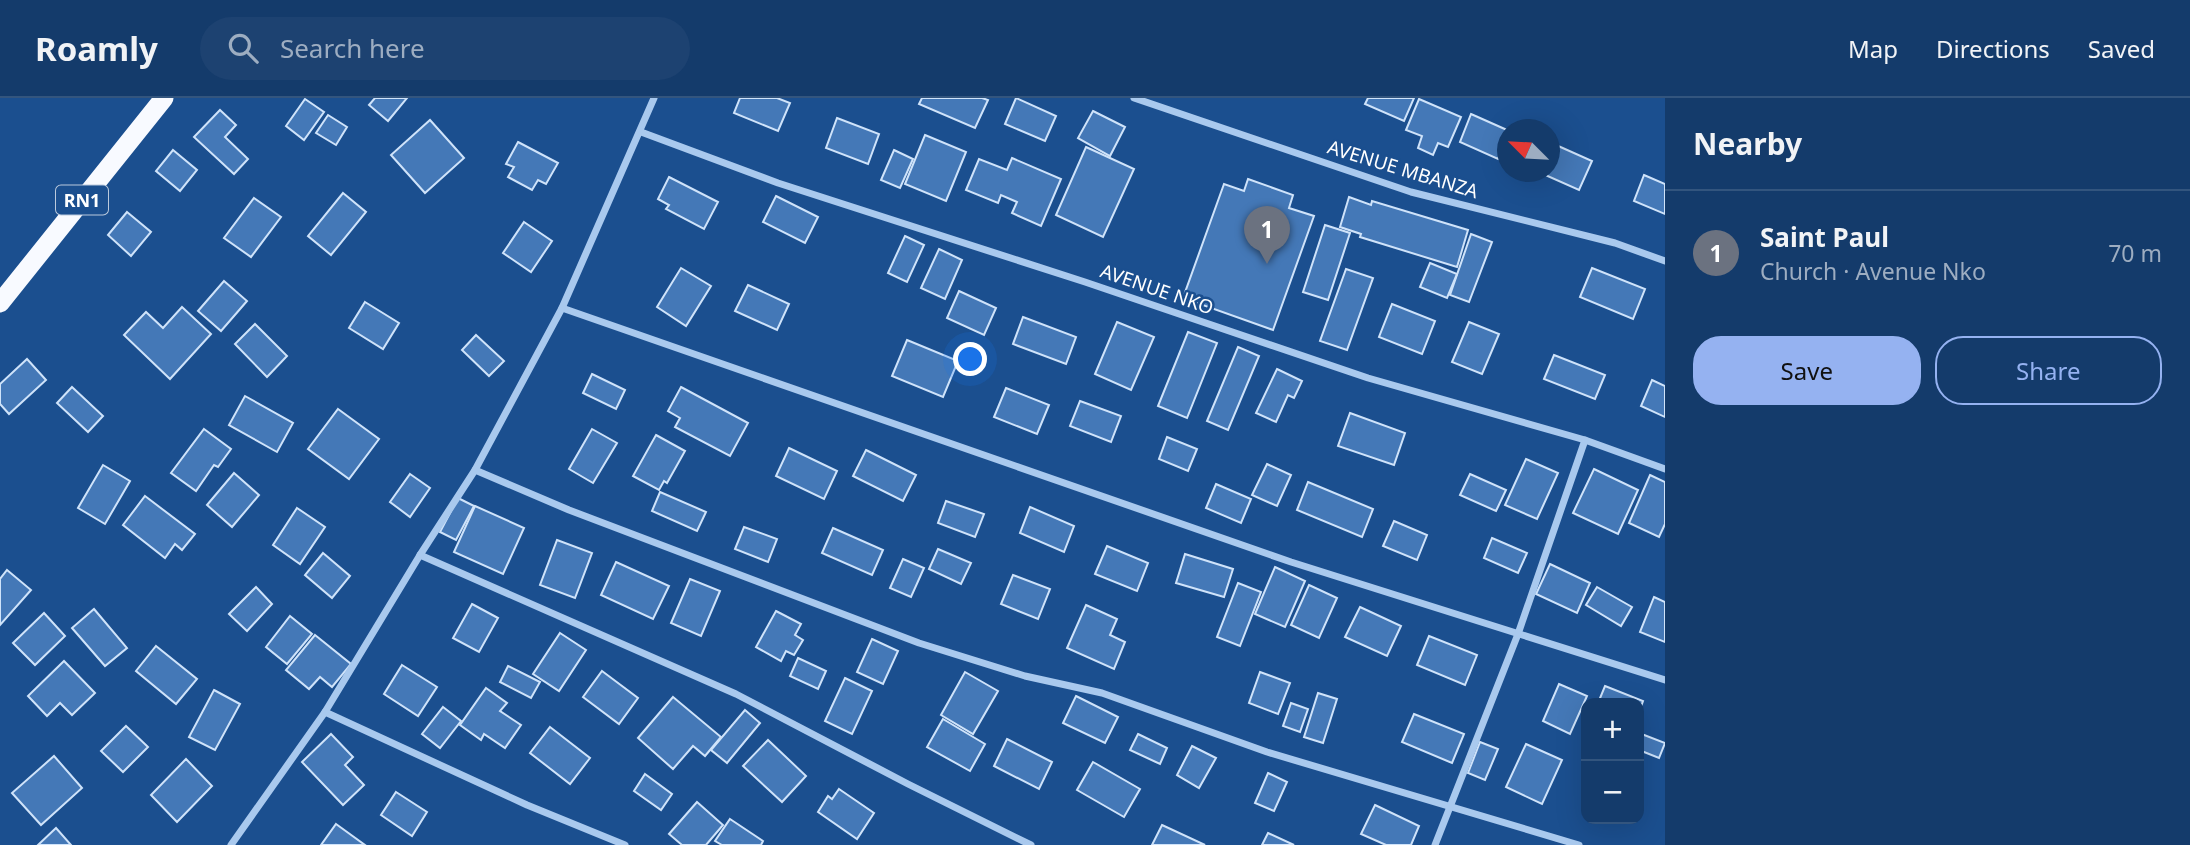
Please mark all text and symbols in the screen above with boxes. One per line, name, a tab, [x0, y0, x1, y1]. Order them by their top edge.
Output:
search box	[200, 17, 690, 80]
text: Roamly	[35, 26, 158, 71]
icon: search	[224, 29, 262, 67]
text: Search here	[280, 30, 425, 66]
text: Map	[1848, 32, 1898, 65]
text: Directions	[1936, 32, 2050, 65]
text: Saved	[2088, 32, 2155, 65]
north arrow	[1497, 119, 1560, 182]
text: Nearby	[1693, 123, 1802, 164]
street label: AVENUE MBANZA	[1324, 134, 1482, 205]
road number: RN1	[56, 186, 108, 214]
pin: 1	[1244, 206, 1290, 264]
text: Saint Paul	[1760, 219, 1889, 255]
text: 1	[1709, 237, 1723, 269]
text: 70 m	[2108, 237, 2162, 269]
text: Church · Avenue Nko	[1760, 255, 1986, 287]
street label: AVENUE NKO	[1097, 258, 1217, 320]
button: Save	[1693, 336, 1921, 405]
button: Share	[1935, 336, 2162, 405]
your location	[953, 342, 987, 376]
map controls	[1581, 698, 1644, 824]
button: +	[1581, 698, 1644, 761]
button: −	[1581, 761, 1644, 824]

